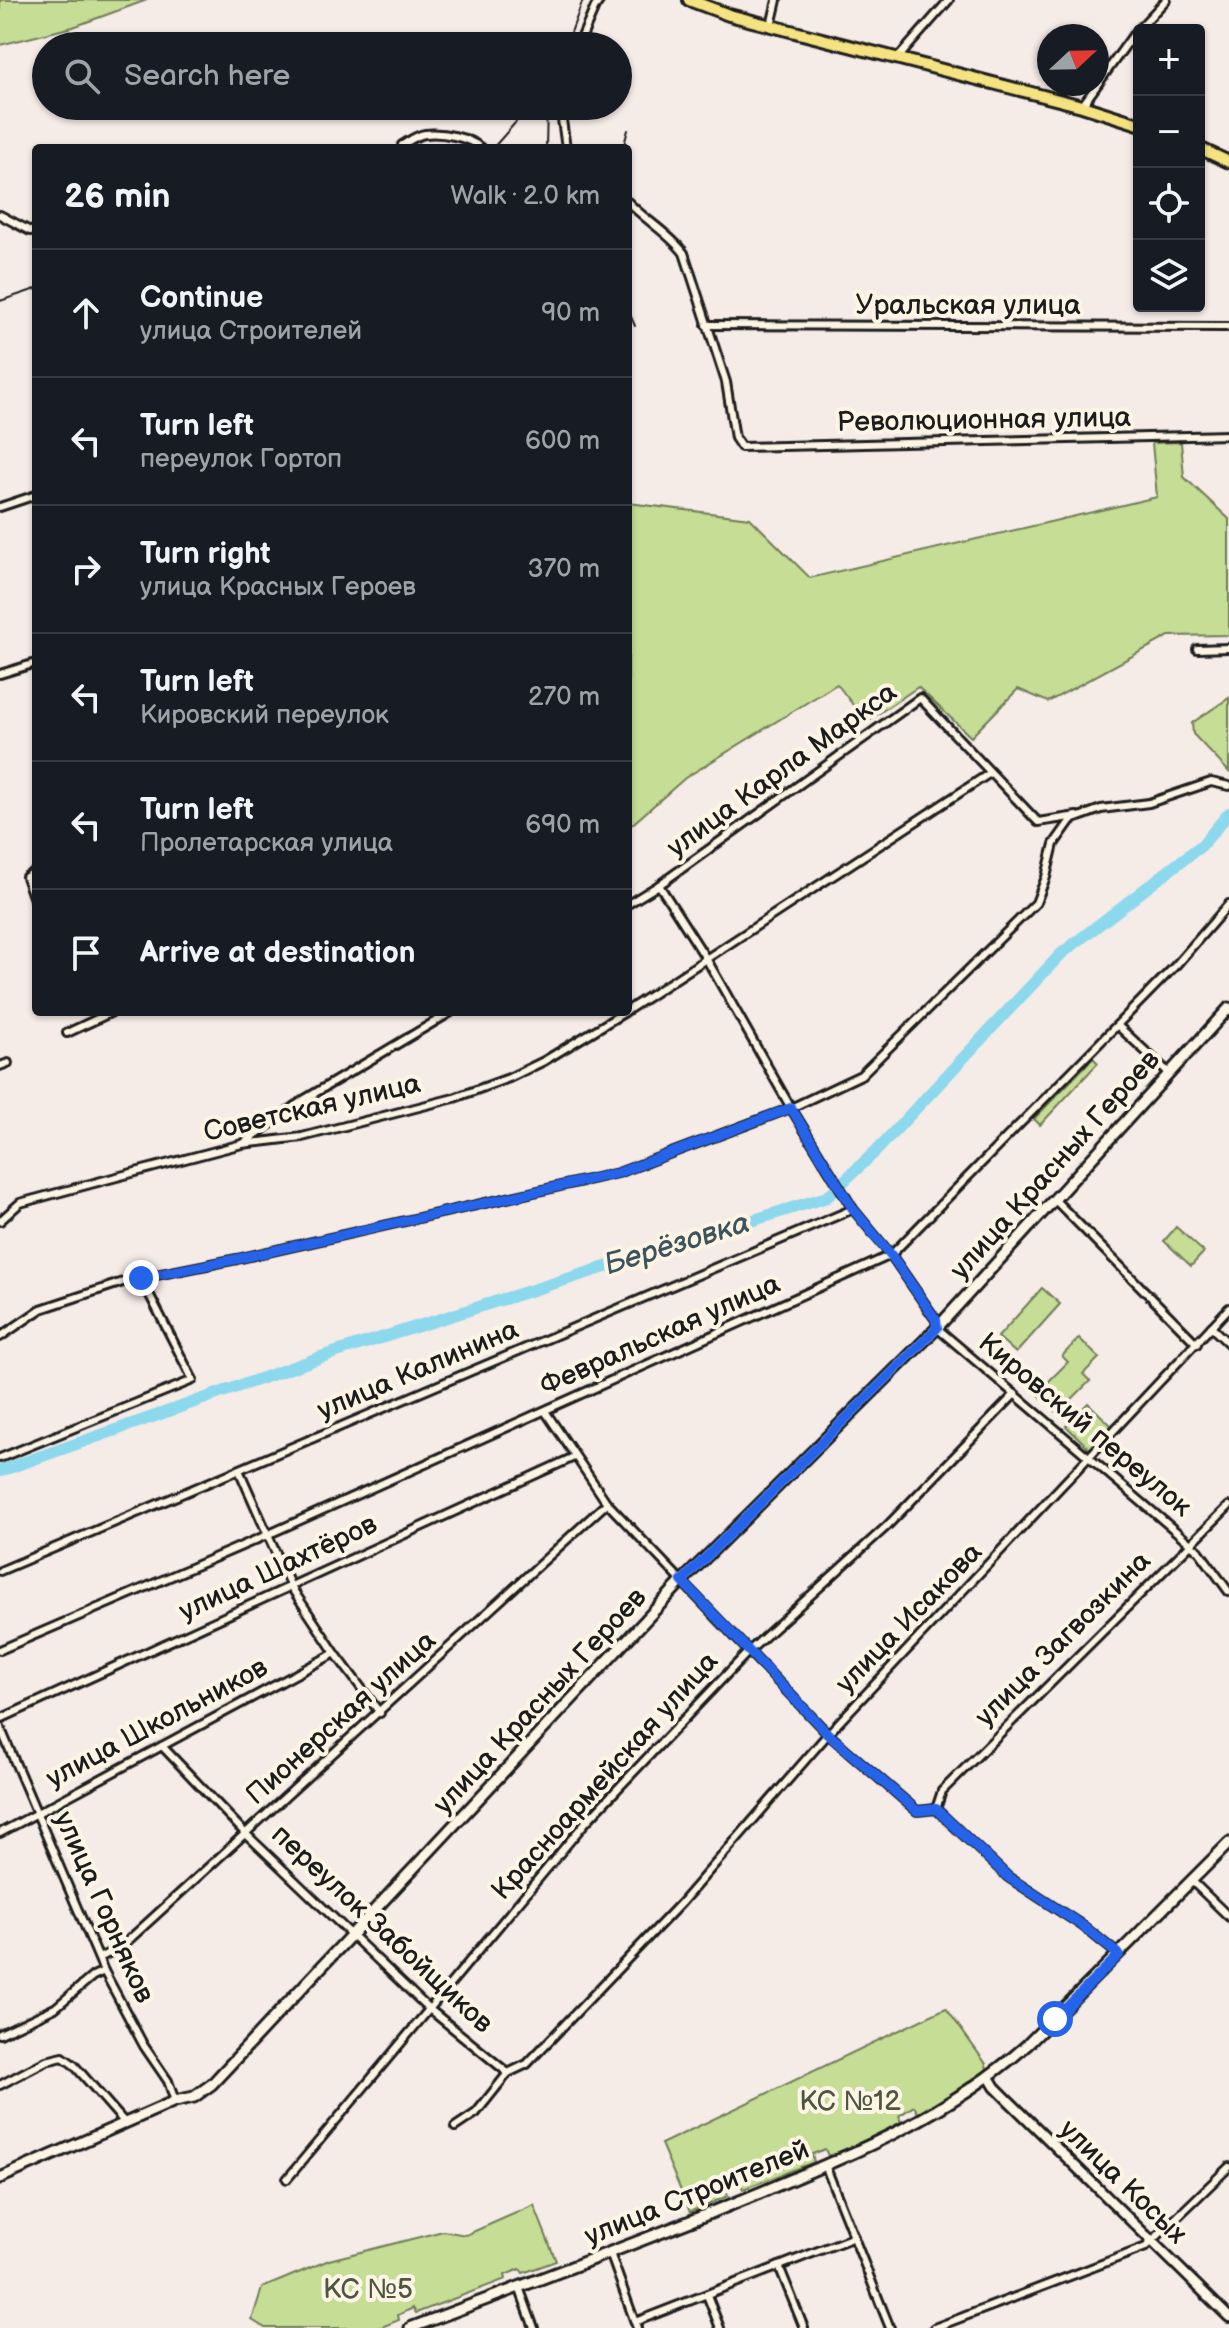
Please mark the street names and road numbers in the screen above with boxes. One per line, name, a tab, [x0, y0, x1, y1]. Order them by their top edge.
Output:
street label: Уральская улица	[855, 289, 1081, 322]
street label: Революционная улица	[836, 401, 1132, 439]
street label: улица Карла Маркса	[661, 675, 904, 864]
street label: улица Красных Героев	[943, 1043, 1167, 1286]
street label: Советская улица	[200, 1067, 424, 1149]
street label: Февральская улица	[535, 1267, 786, 1403]
street label: улица Калинина	[313, 1313, 524, 1427]
street label: Кировский переулок	[972, 1326, 1198, 1524]
street label: улица Шахтёров	[174, 1508, 382, 1628]
street label: улица Исакова	[829, 1536, 989, 1700]
street label: улица Загвозкина	[968, 1544, 1158, 1734]
street label: улица Красных Героев	[427, 1581, 654, 1821]
street label: Пионерская улица	[239, 1624, 443, 1812]
street label: Красноармейская улица	[485, 1645, 725, 1907]
street label: улица Школьников	[41, 1651, 274, 1795]
street label: улица Горняков	[47, 1806, 161, 2008]
street label: переулок Забойщиков	[265, 1818, 500, 2040]
street label: улица Косых	[1052, 2113, 1194, 2251]
street label: улица Строителей	[580, 2133, 814, 2253]

